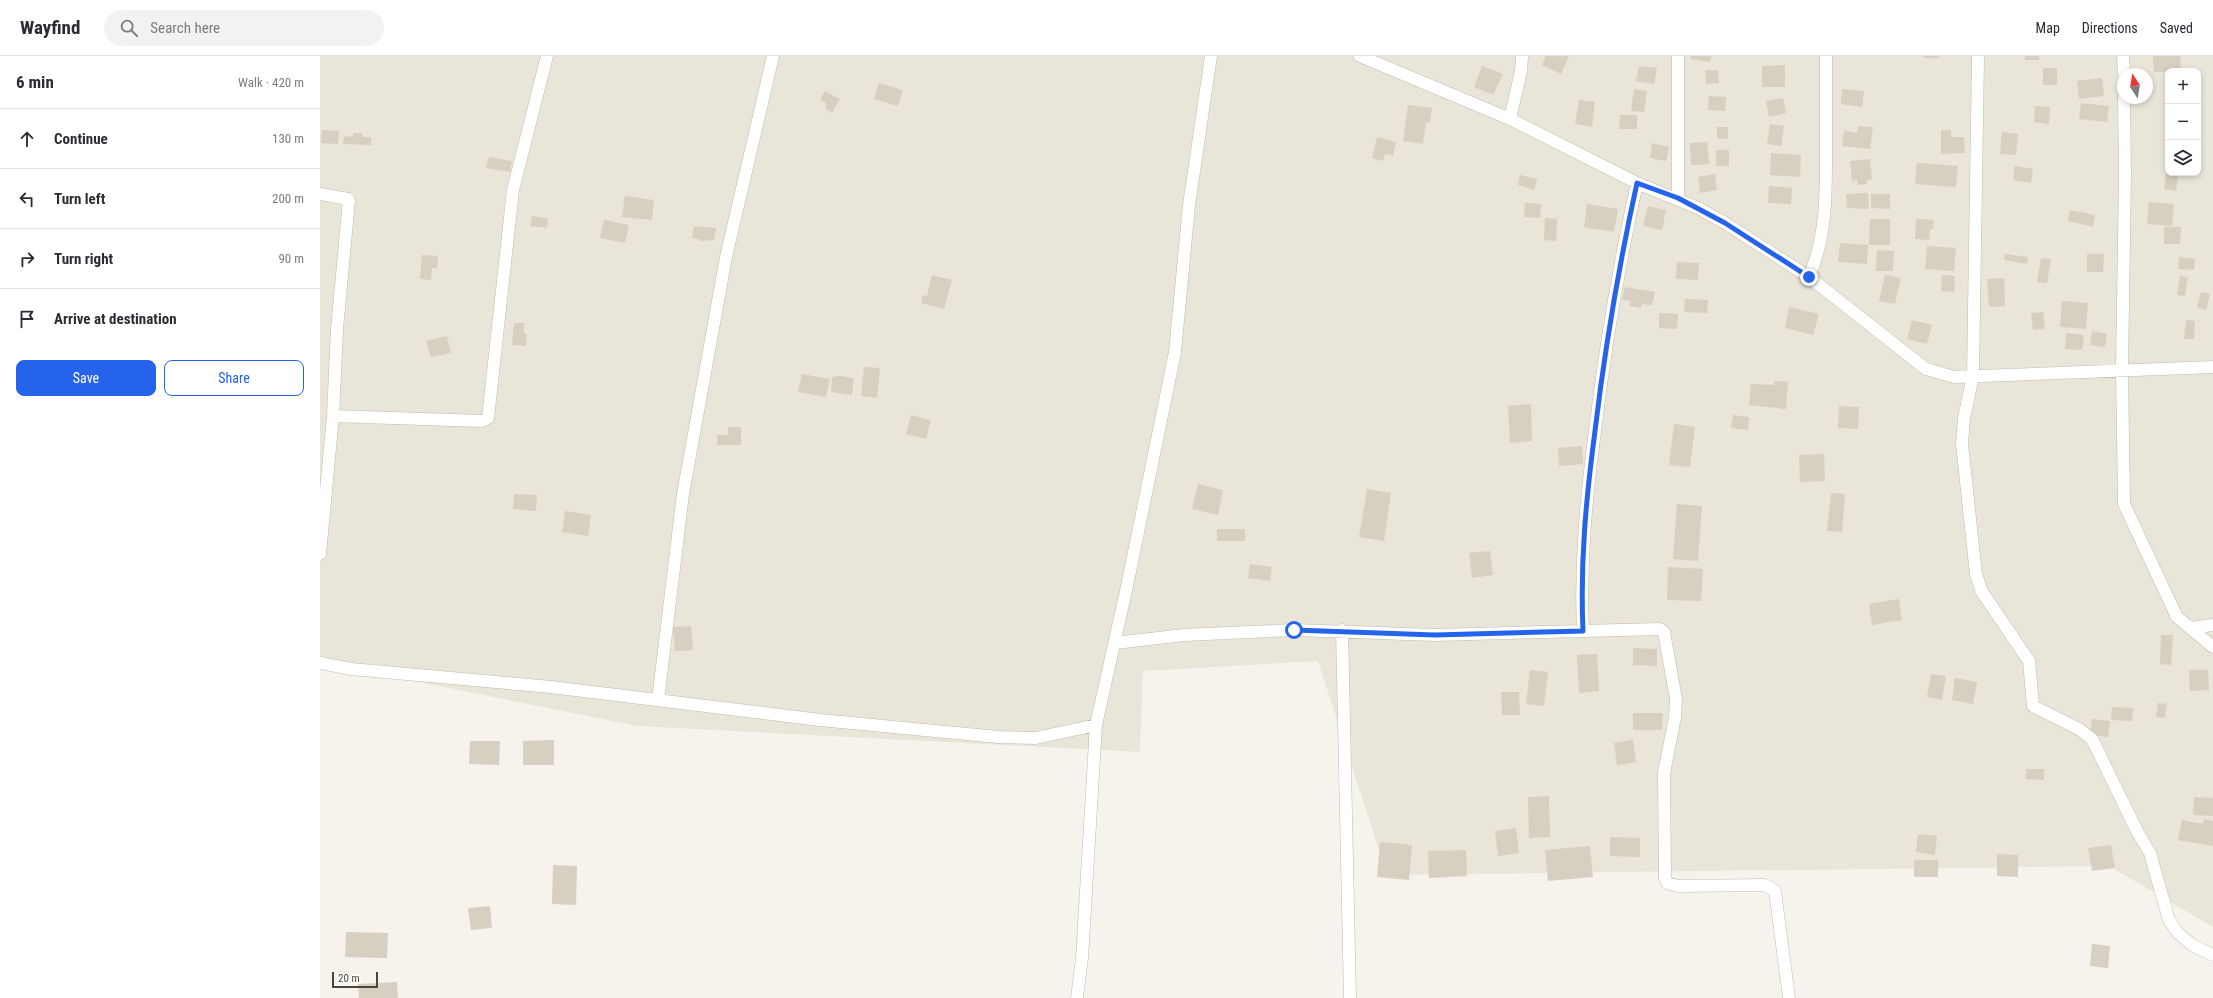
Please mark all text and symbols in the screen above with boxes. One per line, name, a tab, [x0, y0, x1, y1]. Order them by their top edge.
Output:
search box	[104, 10, 384, 46]
text: Wayfind	[20, 16, 80, 39]
icon: search	[118, 17, 140, 39]
text: Search here	[150, 19, 220, 37]
text: Map	[2036, 20, 2060, 36]
text: Directions	[2082, 20, 2138, 36]
text: Saved	[2160, 20, 2193, 36]
north arrow	[2117, 68, 2153, 104]
map controls	[2165, 68, 2201, 176]
button: +	[2165, 68, 2201, 104]
text: 6 min	[16, 72, 54, 92]
text: Walk · 420 m	[238, 75, 304, 90]
button: −	[2165, 104, 2201, 140]
icon: ahead	[16, 128, 38, 150]
text: Continue	[54, 130, 108, 148]
text: 130 m	[272, 131, 304, 146]
button: layers	[2165, 140, 2201, 176]
icon: left	[16, 188, 38, 210]
text: Turn left	[54, 190, 105, 208]
text: 200 m	[272, 191, 304, 206]
icon: right	[16, 248, 38, 270]
text: Turn right	[54, 250, 113, 268]
text: 90 m	[278, 251, 304, 266]
route end	[1800, 268, 1818, 286]
icon: arrive	[16, 308, 38, 330]
text: Arrive at destination	[54, 310, 177, 328]
button: Save	[16, 360, 156, 396]
button: Share	[164, 360, 304, 396]
route start	[1285, 621, 1303, 639]
scale bar	[332, 970, 378, 989]
text: 20 m	[338, 972, 360, 985]

